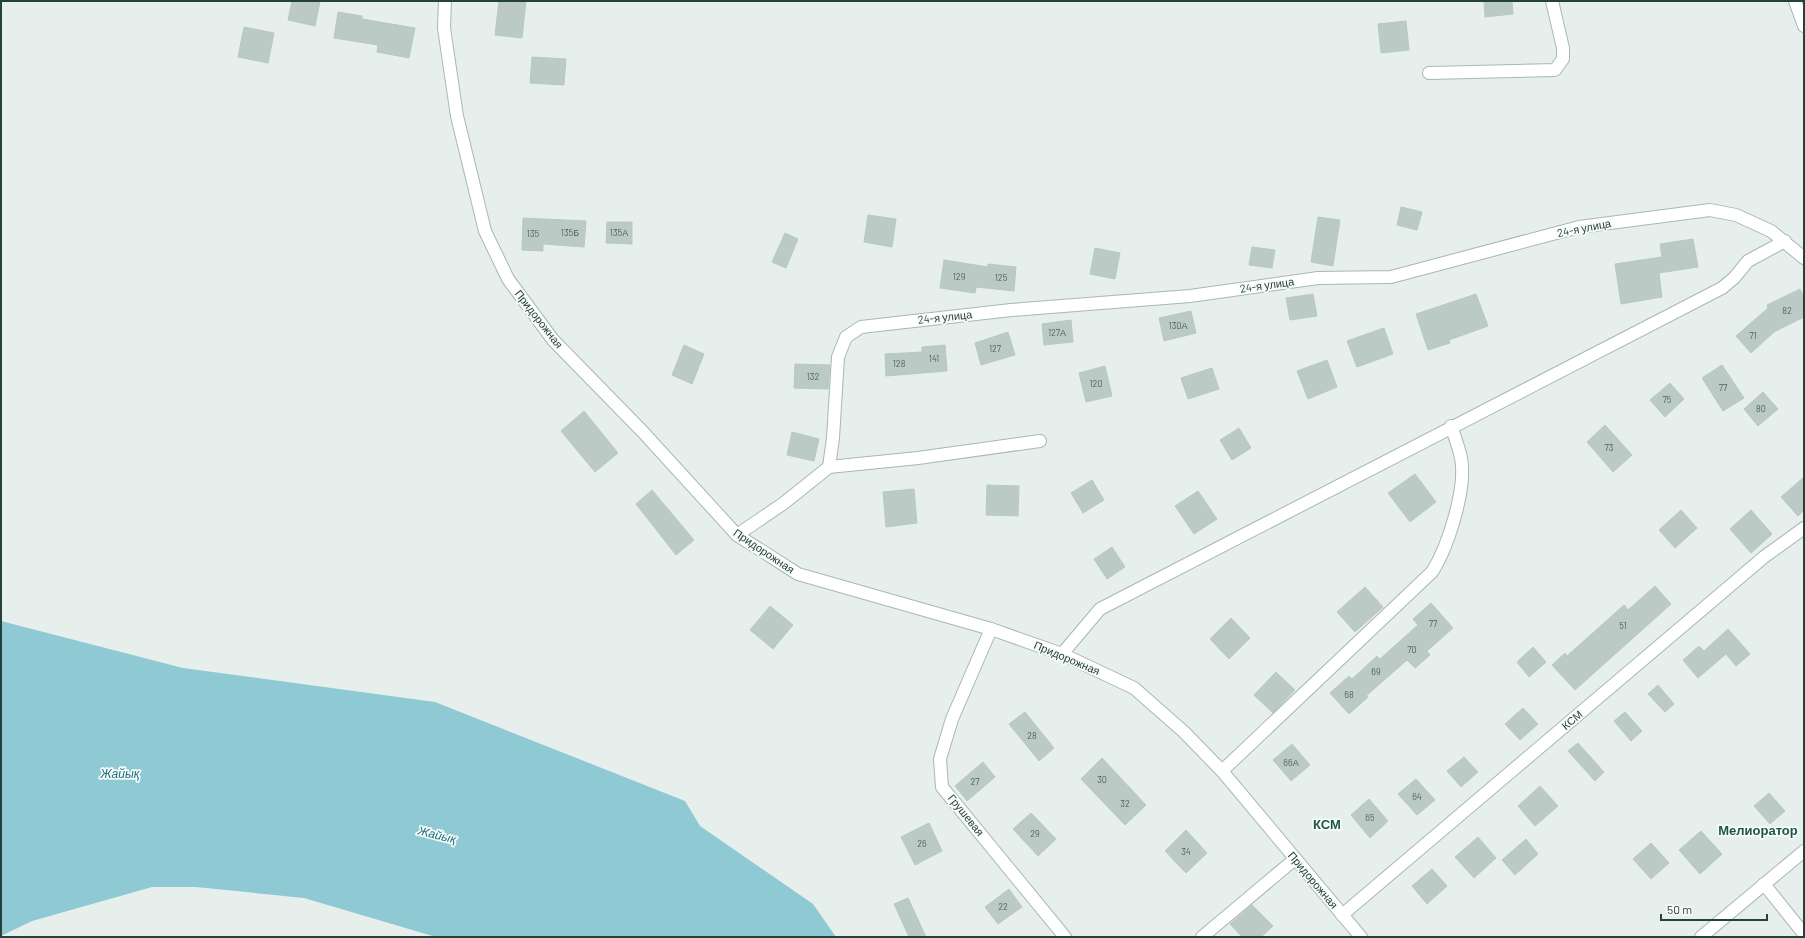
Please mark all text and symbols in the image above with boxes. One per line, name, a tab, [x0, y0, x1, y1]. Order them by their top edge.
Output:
street label: 24-я улица	[1556, 216, 1613, 239]
house number: 135Б	[561, 227, 579, 238]
house number: 135А	[610, 227, 628, 238]
house number: 135	[527, 228, 540, 239]
house number: 129	[953, 271, 966, 282]
house number: 125	[995, 272, 1008, 283]
street label: 24-я улица	[1239, 274, 1296, 295]
street label: Придорожная	[513, 287, 566, 350]
house number: 82	[1782, 305, 1792, 316]
street label: 24-я улица	[917, 307, 974, 326]
house number: 130А	[1169, 320, 1187, 331]
house number: 127А	[1048, 327, 1066, 338]
house number: 71	[1749, 330, 1757, 341]
house number: 127	[989, 343, 1002, 354]
house number: 141	[929, 353, 939, 364]
house number: 128	[893, 358, 906, 369]
house number: 132	[807, 371, 819, 382]
house number: 120	[1089, 378, 1103, 389]
house number: 77	[1719, 382, 1728, 393]
house number: 75	[1663, 394, 1672, 405]
house number: 80	[1756, 403, 1766, 414]
house number: 73	[1605, 442, 1614, 453]
street label: Придорожная	[731, 526, 797, 576]
house number: 77	[1429, 618, 1438, 629]
house number: 51	[1619, 620, 1627, 631]
street label: Придорожная	[1032, 638, 1102, 677]
house number: 70	[1407, 644, 1417, 655]
house number: 69	[1371, 666, 1381, 677]
house number: 68	[1344, 689, 1354, 700]
street label: КСМ	[1559, 707, 1585, 732]
house number: 28	[1027, 730, 1037, 741]
house number: 66А	[1283, 757, 1299, 768]
water label: Жайық	[100, 766, 141, 781]
house number: 30	[1097, 774, 1107, 785]
house number: 27	[970, 776, 980, 787]
street label: Грушевая	[946, 791, 987, 838]
house number: 64	[1412, 791, 1422, 802]
house number: 32	[1120, 798, 1130, 809]
house number: 65	[1365, 812, 1375, 823]
district label: КСМ	[1313, 816, 1341, 832]
water label: Жайық	[415, 822, 459, 847]
district label: Мелиоратор	[1718, 822, 1798, 838]
house number: 29	[1030, 828, 1040, 839]
house number: 26	[917, 838, 927, 849]
house number: 34	[1181, 846, 1191, 857]
street label: Придорожная	[1286, 849, 1341, 911]
scale bar	[1661, 896, 1767, 922]
house number: 22	[998, 901, 1008, 912]
text: 50 m	[1667, 902, 1692, 916]

